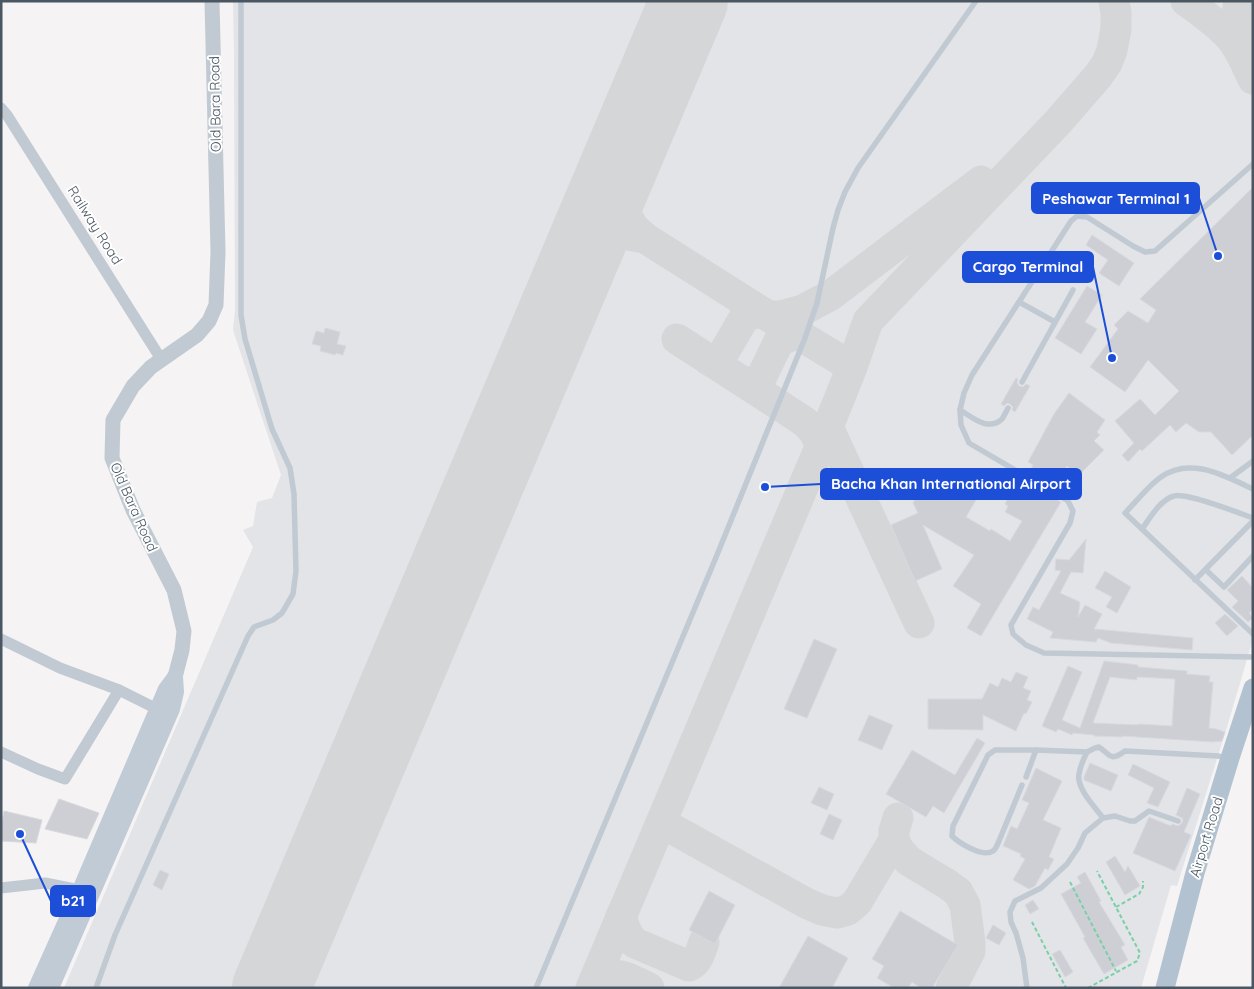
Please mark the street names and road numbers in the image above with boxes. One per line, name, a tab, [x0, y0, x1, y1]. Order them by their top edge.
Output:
street label: Old Bara Road	[205, 56, 225, 152]
street label: Railway Road	[64, 182, 126, 268]
street label: Old Bara Road	[106, 459, 162, 555]
street label: Airport Road	[1185, 795, 1227, 879]

